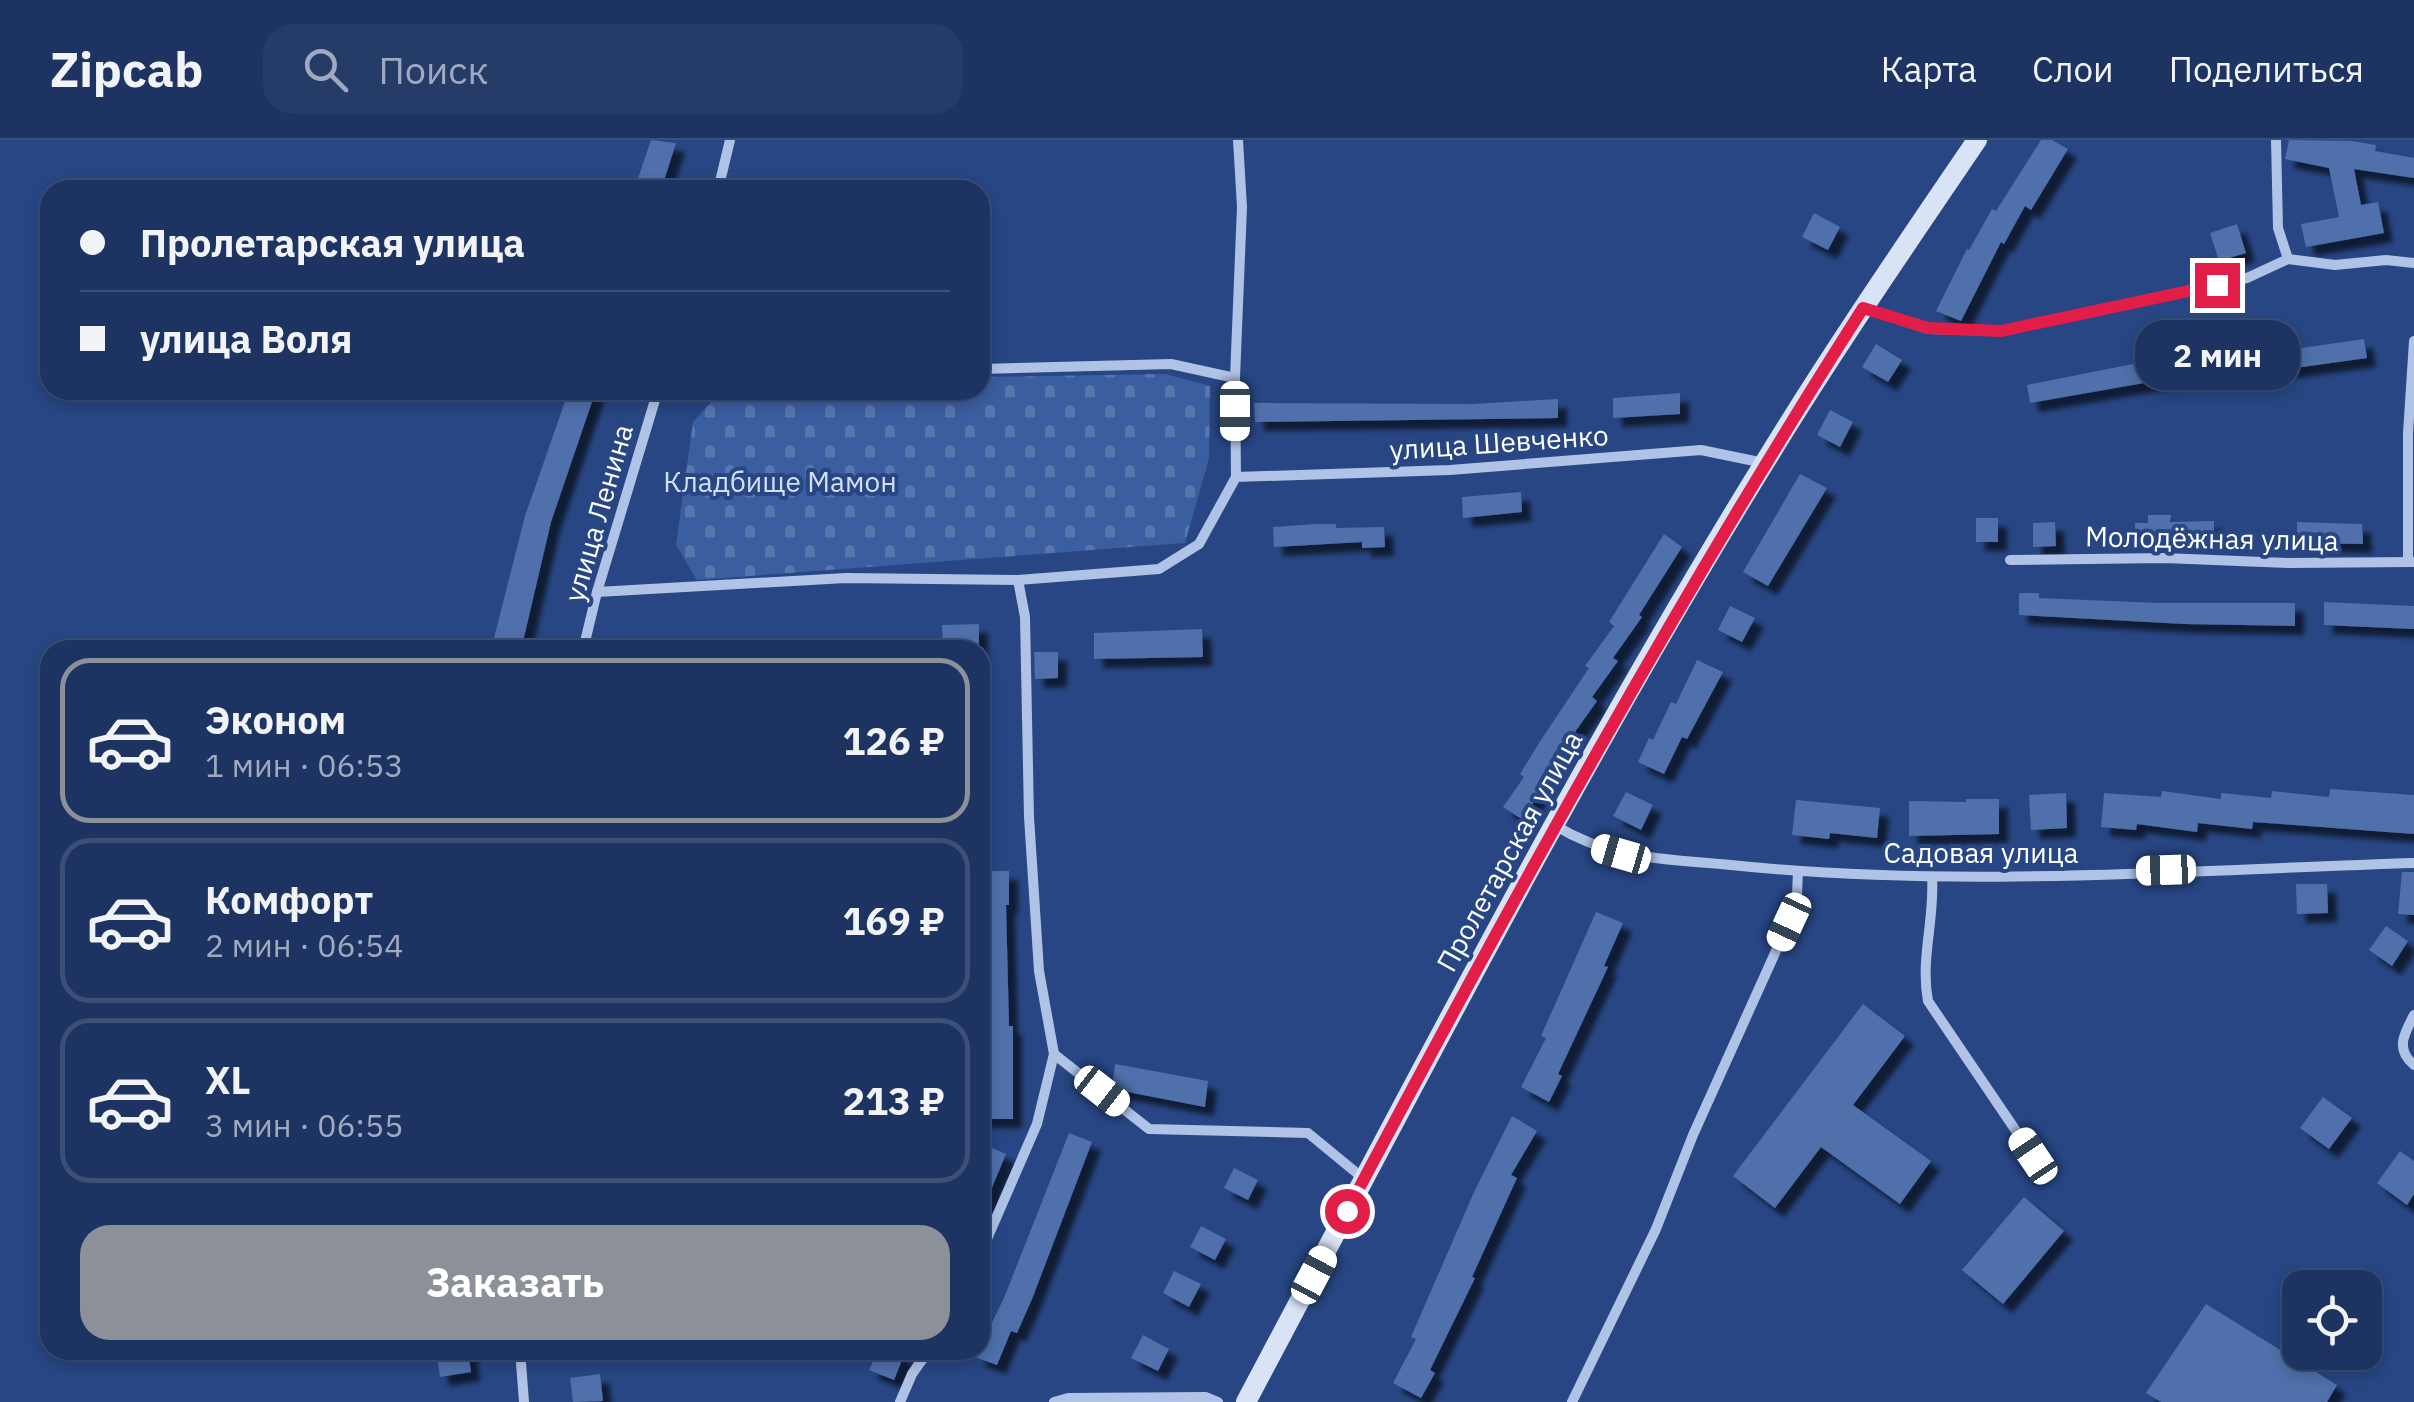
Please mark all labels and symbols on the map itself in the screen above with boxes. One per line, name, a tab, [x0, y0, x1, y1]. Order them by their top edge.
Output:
route end	[2195, 263, 2240, 308]
callout: 2 мин	[2134, 320, 2300, 390]
car	[1220, 381, 1250, 441]
street label: улица Шевченко	[1388, 416, 1610, 468]
street label: улица Ленина	[555, 420, 641, 606]
park label: Кладбище Мамон	[663, 463, 897, 500]
street label: Молодёжная улица	[2085, 517, 2339, 559]
street label: Пролетарская улица	[1428, 724, 1591, 978]
car	[1588, 831, 1654, 877]
street label: Садовая улица	[1884, 834, 2079, 871]
car	[2135, 854, 2197, 886]
car	[1763, 888, 1815, 956]
car	[1069, 1061, 1135, 1121]
car	[2004, 1123, 2062, 1189]
route start	[1325, 1189, 1370, 1234]
car	[1287, 1241, 1341, 1309]

